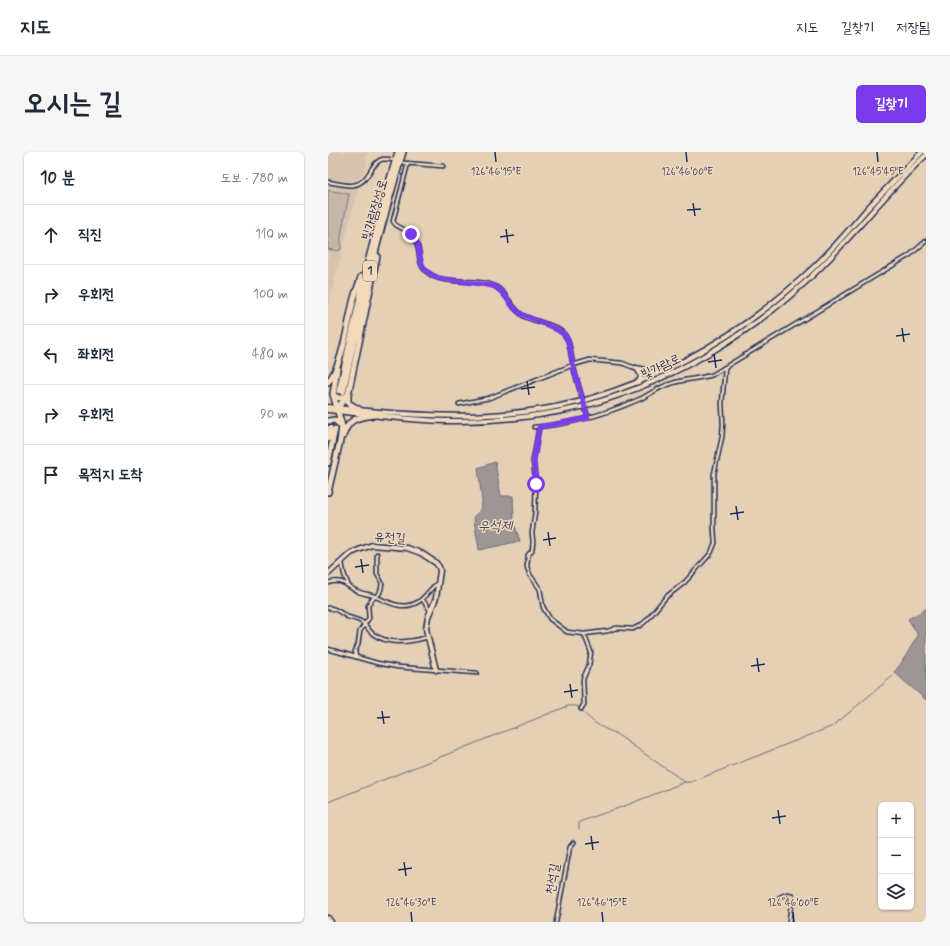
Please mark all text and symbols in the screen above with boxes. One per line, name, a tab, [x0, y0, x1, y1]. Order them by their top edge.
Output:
text: 지도	[20, 15, 51, 40]
text: 지도	[796, 19, 818, 37]
text: 길찾기	[840, 19, 874, 37]
text: 저장됨	[896, 19, 930, 37]
button: 길찾기	[856, 85, 926, 123]
text: 오시는 길	[24, 86, 122, 123]
text: 126°46'15"E	[471, 165, 521, 179]
text: 126°46'00"E	[661, 165, 713, 179]
text: 126°45'45"E	[852, 165, 904, 179]
text: 10 분	[40, 167, 75, 189]
text: 도보 · 780 m	[221, 170, 288, 187]
street label: 빛가람장성로	[358, 177, 392, 243]
icon: ahead	[40, 224, 62, 246]
text: 직진	[78, 225, 102, 245]
route end	[402, 225, 420, 243]
text: 110 m	[255, 226, 288, 243]
road number: 1	[363, 261, 377, 281]
icon: right	[40, 284, 62, 306]
text: 우회전	[78, 285, 114, 305]
text: 100 m	[253, 286, 288, 303]
icon: left	[40, 344, 62, 366]
text: 좌회전	[78, 345, 114, 365]
text: 480 m	[252, 346, 288, 363]
street label: 빛가람로	[638, 350, 684, 384]
icon: right	[40, 404, 62, 426]
text: 우회전	[78, 405, 114, 425]
text: 90 m	[260, 406, 288, 423]
icon: arrive	[40, 464, 62, 486]
text: 목적지 도착	[78, 465, 142, 485]
route start	[527, 475, 545, 493]
water label: 우석제	[478, 517, 514, 535]
street label: 유전길	[374, 528, 406, 548]
map controls	[878, 802, 914, 910]
button: +	[878, 802, 914, 838]
button: −	[878, 838, 914, 874]
street label: 천석길	[542, 862, 564, 896]
button: layers	[878, 874, 914, 910]
text: 126°46'30"E	[385, 896, 437, 910]
text: 126°46'15"E	[577, 896, 627, 910]
text: 126°46'00"E	[767, 896, 819, 910]

